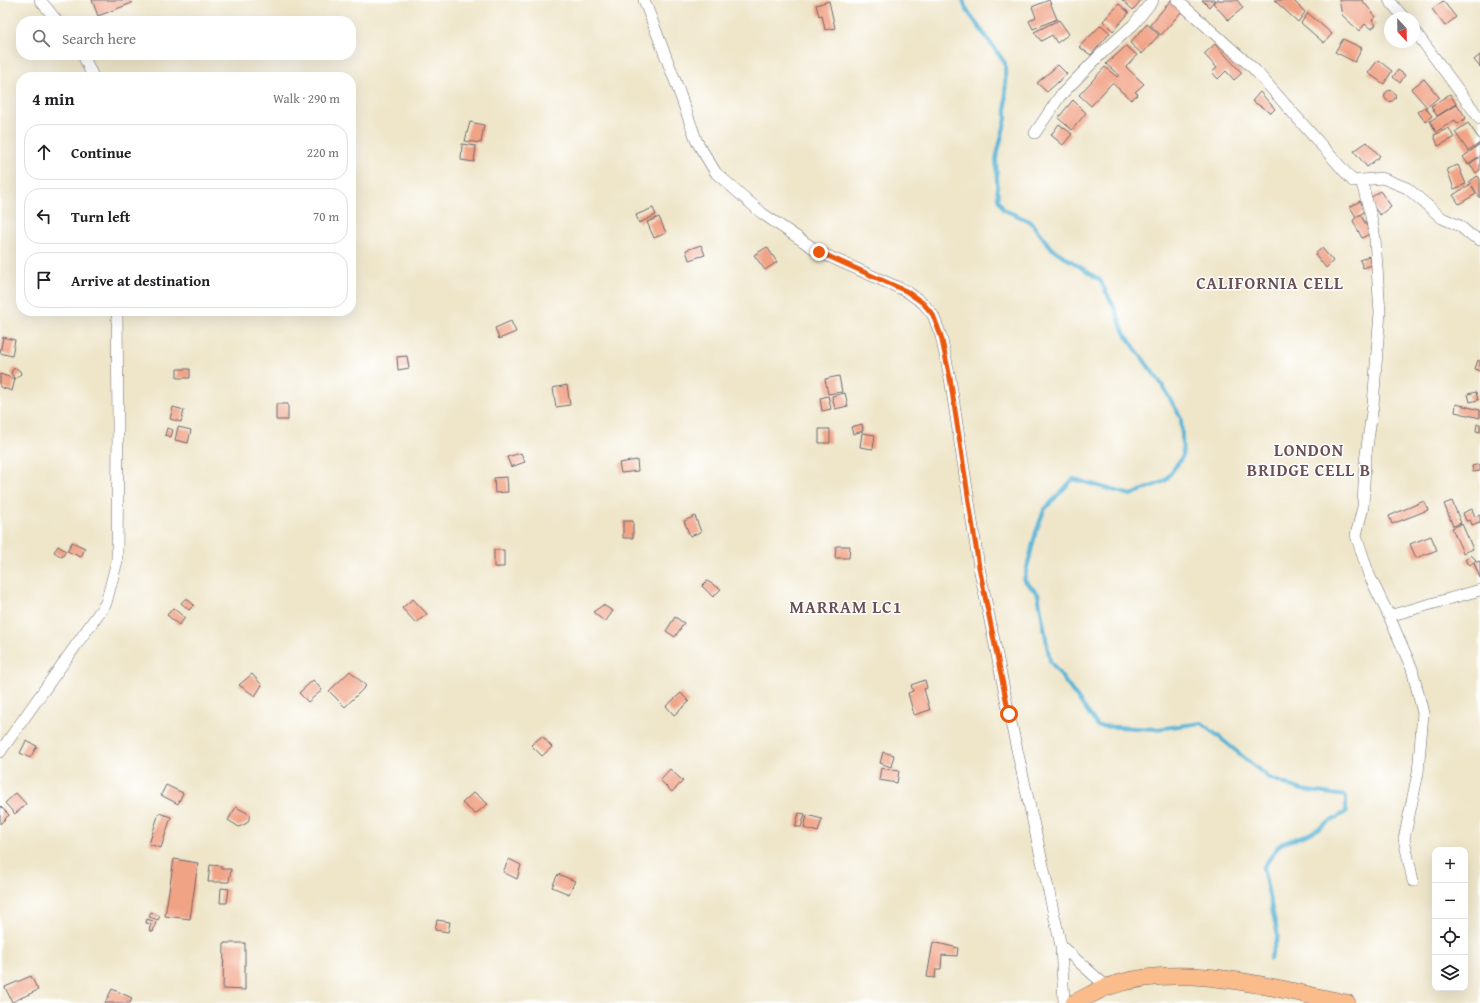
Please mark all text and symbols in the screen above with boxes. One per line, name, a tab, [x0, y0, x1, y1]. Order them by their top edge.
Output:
north arrow	[1384, 12, 1420, 48]
search box	[16, 16, 356, 60]
icon: search	[30, 27, 52, 49]
text: Search here	[62, 28, 136, 49]
text: 4 min	[32, 86, 74, 111]
text: Walk · 290 m	[273, 89, 340, 108]
icon: ahead	[33, 141, 55, 163]
text: Continue	[71, 142, 132, 163]
text: 220 m	[307, 143, 339, 162]
icon: left	[33, 205, 55, 227]
text: Turn left	[71, 206, 130, 227]
text: 70 m	[313, 207, 339, 226]
route end	[810, 243, 828, 261]
icon: arrive	[33, 269, 55, 291]
text: Arrive at destination	[71, 270, 210, 291]
district label: CALIFORNIA CELL	[1196, 270, 1344, 295]
district label: LONDON BRIDGE CELL B	[1247, 437, 1371, 482]
district label: MARRAM LC1	[789, 594, 903, 619]
route start	[1000, 705, 1018, 723]
map controls	[1432, 847, 1468, 991]
button: +	[1432, 847, 1468, 883]
button: −	[1432, 883, 1468, 919]
button: locate	[1432, 919, 1468, 955]
button: layers	[1432, 955, 1468, 991]

